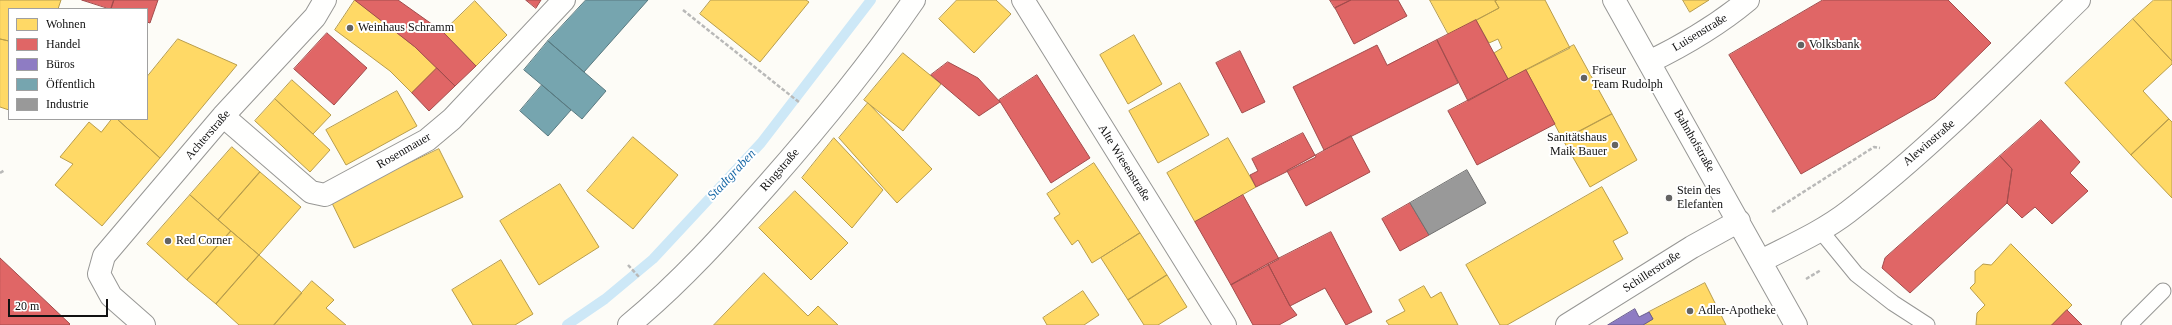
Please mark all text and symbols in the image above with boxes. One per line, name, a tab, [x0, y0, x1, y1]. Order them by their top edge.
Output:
legend	[8, 8, 148, 120]
street label: Luisenstraße	[1670, 11, 1730, 55]
text: Wohnen	[46, 17, 86, 31]
place label: Weinhaus Schramm	[358, 21, 454, 35]
marker: Weinhaus Schramm	[345, 23, 355, 33]
text: Handel	[46, 37, 81, 51]
place label: Volksbank	[1809, 38, 1859, 52]
marker: Volksbank	[1796, 40, 1806, 50]
text: Büros	[46, 57, 75, 71]
place label: Friseur Team Rudolph	[1592, 64, 1663, 92]
marker: Friseur Team Rudolph	[1579, 73, 1589, 83]
text: Öffentlich	[46, 77, 95, 91]
text: Industrie	[46, 97, 89, 111]
street label: Achterstraße	[182, 107, 234, 163]
street label: Bahnhofstraße	[1670, 107, 1718, 175]
street label: Alewinstraße	[1900, 117, 1958, 169]
street label: Alte Wiesenstraße	[1095, 122, 1153, 204]
street label: Rosenmauer	[374, 130, 434, 172]
place label: Sanitätshaus Maik Bauer	[1547, 131, 1607, 159]
marker: Sanitätshaus Maik Bauer	[1610, 140, 1620, 150]
water label: Stadtgraben	[705, 146, 759, 204]
street label: Ringstraße	[758, 146, 802, 194]
place label: Stein des Elefanten	[1677, 184, 1723, 212]
marker: Stein des Elefanten	[1664, 193, 1674, 203]
place label: Red Corner	[176, 234, 232, 248]
marker: Red Corner	[163, 236, 173, 246]
street label: Schillerstraße	[1620, 248, 1684, 296]
scale bar	[10, 291, 110, 317]
text: 20 m	[15, 299, 39, 313]
place label: Adler-Apotheke	[1698, 304, 1776, 318]
marker: Adler-Apotheke	[1685, 306, 1695, 316]

